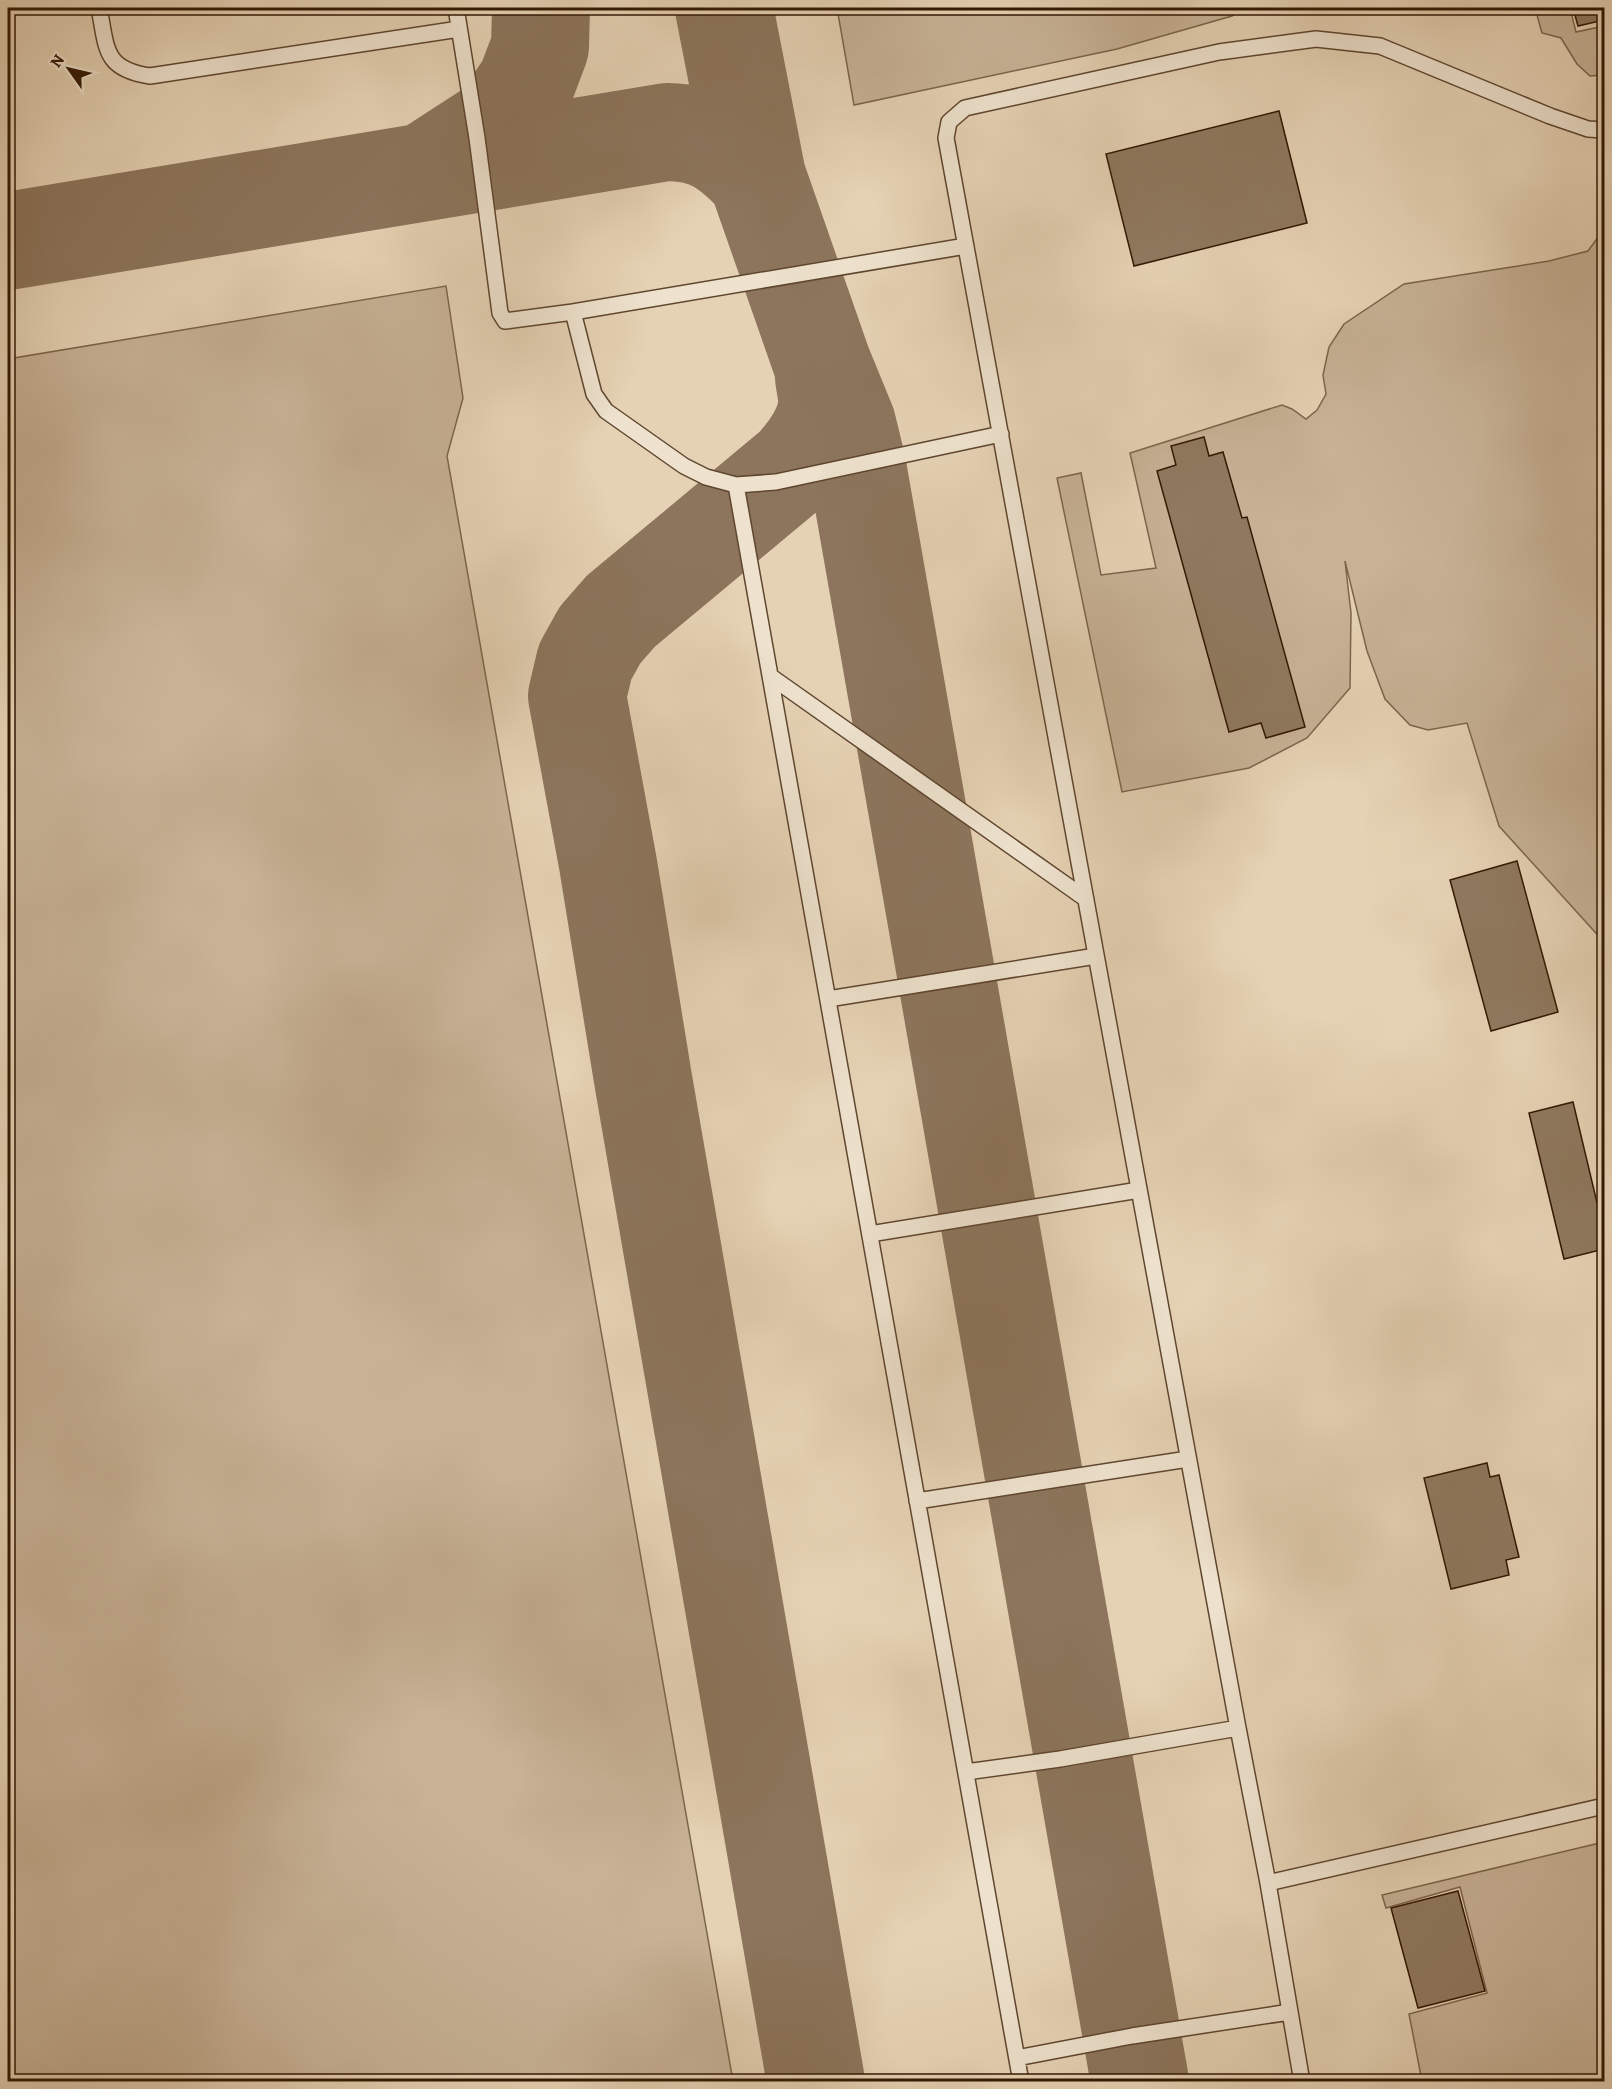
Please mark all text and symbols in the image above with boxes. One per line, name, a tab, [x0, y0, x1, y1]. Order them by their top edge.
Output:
north arrow	[39, 39, 99, 99]
text: N	[45, 50, 70, 72]

